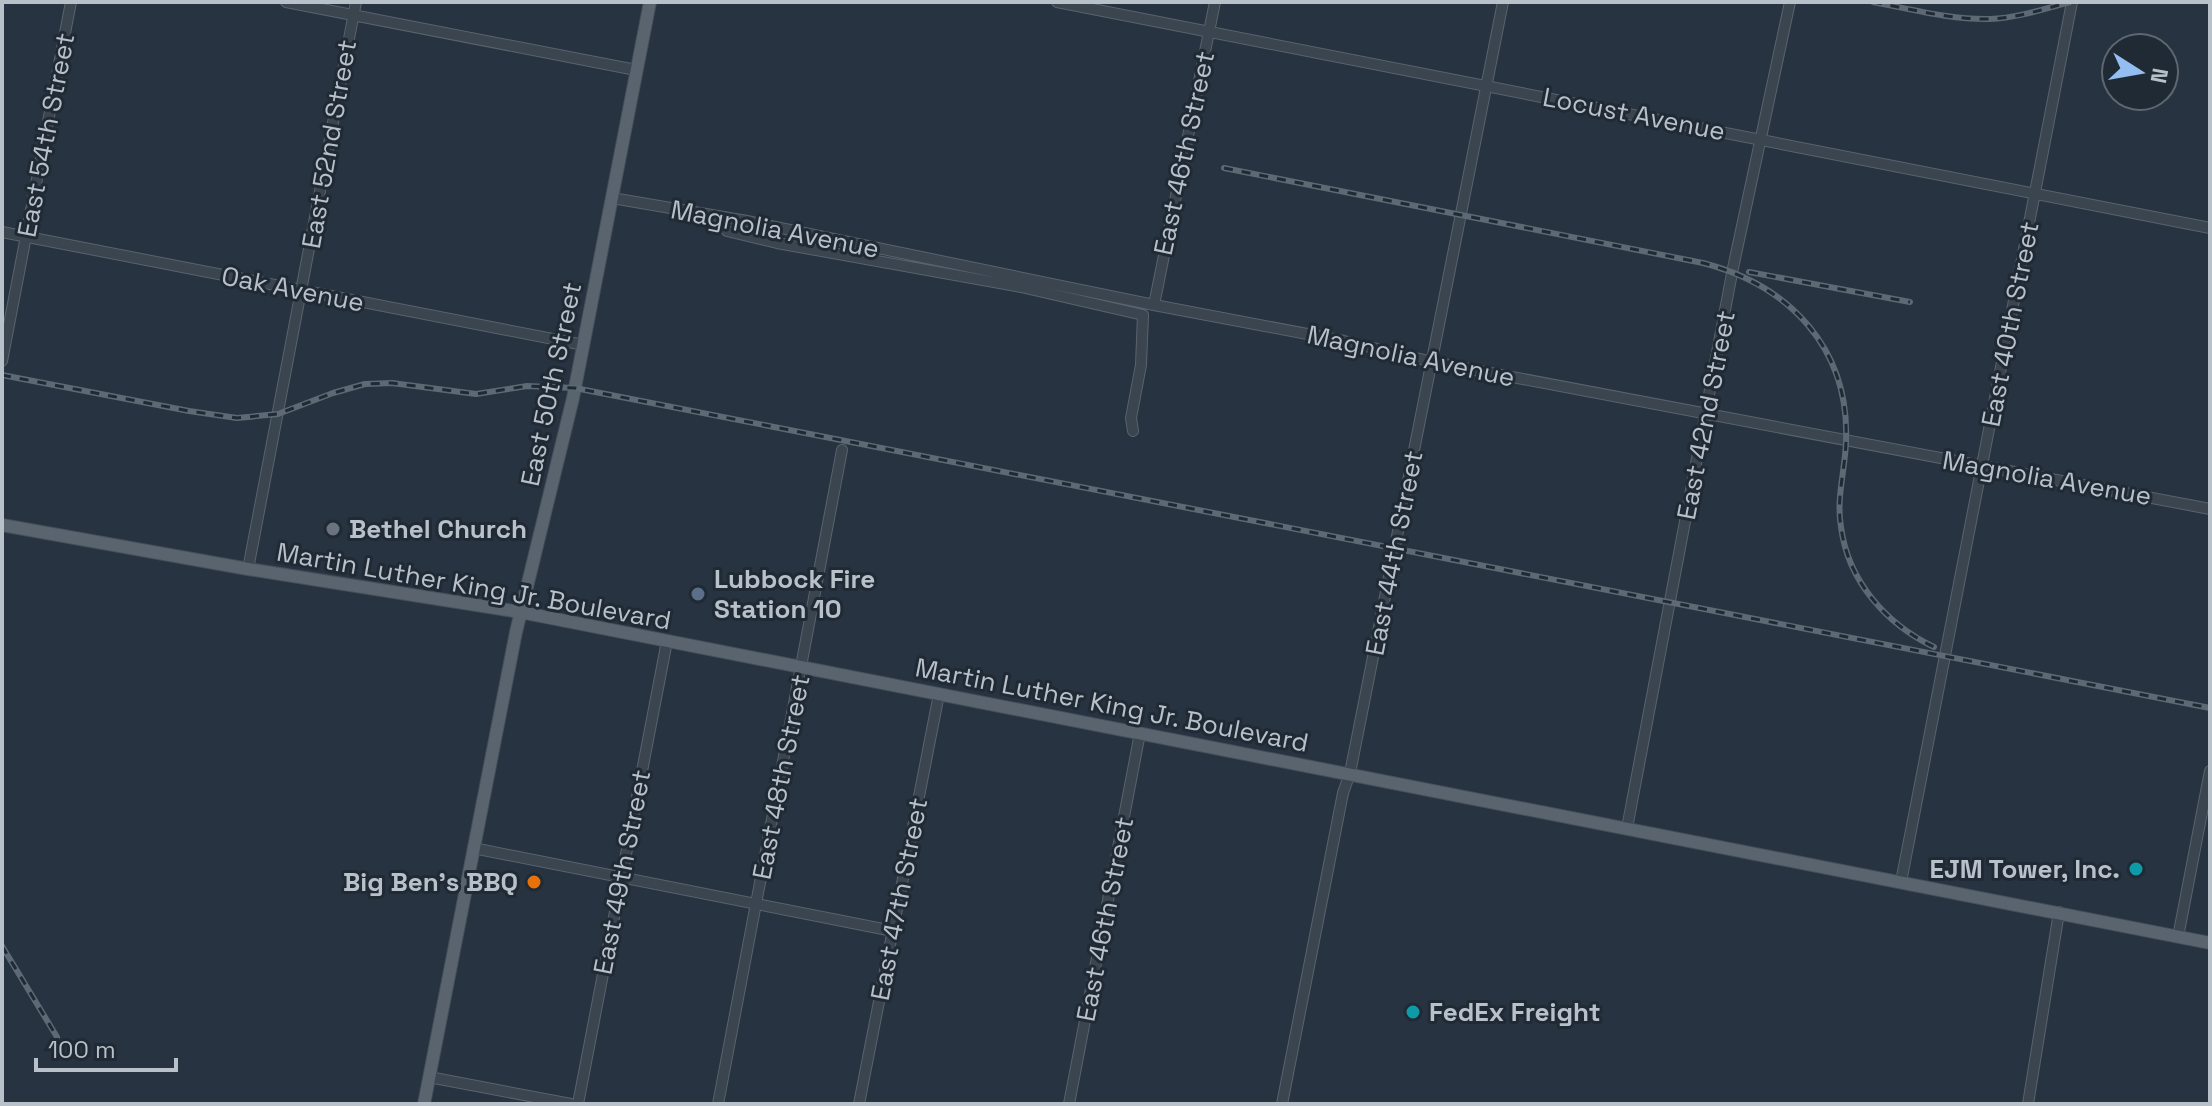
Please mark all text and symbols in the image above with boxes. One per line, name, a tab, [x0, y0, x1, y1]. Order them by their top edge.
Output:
street label: East 54th Street	[10, 30, 82, 240]
north arrow	[2100, 32, 2180, 112]
street label: East 52nd Street	[294, 37, 364, 251]
street label: East 46th Street	[1146, 48, 1222, 258]
text: N	[2144, 66, 2175, 86]
street label: Locust Avenue	[1540, 80, 1728, 148]
street label: Magnolia Avenue	[668, 192, 882, 266]
street label: East 40th Street	[1973, 218, 2047, 430]
street label: Oak Avenue	[219, 259, 367, 319]
street label: East 50th Street	[513, 279, 589, 489]
street label: East 42nd Street	[1669, 308, 1743, 522]
street label: Magnolia Avenue	[1304, 317, 1518, 395]
street label: Magnolia Avenue	[1940, 443, 2154, 513]
street label: East 44th Street	[1357, 448, 1431, 658]
place label: Bethel Church	[349, 512, 527, 546]
marker: Bethel Church	[324, 520, 342, 538]
street label: Martin Luther King Jr. Boulevard	[274, 535, 674, 637]
place label: Lubbock Fire Station 10	[714, 562, 875, 626]
marker: Lubbock Fire Station 10	[689, 585, 707, 603]
street label: Martin Luther King Jr. Boulevard	[912, 650, 1312, 760]
street label: East 48th Street	[744, 672, 818, 882]
street label: East 49th Street	[585, 767, 659, 977]
street label: East 47th Street	[863, 795, 935, 1003]
street label: East 46th Street	[1068, 814, 1142, 1024]
place label: EJM Tower, Inc.	[1930, 852, 2120, 886]
marker: EJM Tower, Inc.	[2127, 860, 2145, 878]
place label: Big Ben's BBQ	[343, 865, 518, 899]
marker: Big Ben's BBQ	[525, 873, 543, 891]
place label: FedEx Freight	[1429, 995, 1601, 1029]
marker: FedEx Freight	[1404, 1003, 1422, 1021]
scale bar	[36, 1022, 176, 1072]
text: 100 m	[48, 1034, 116, 1065]

